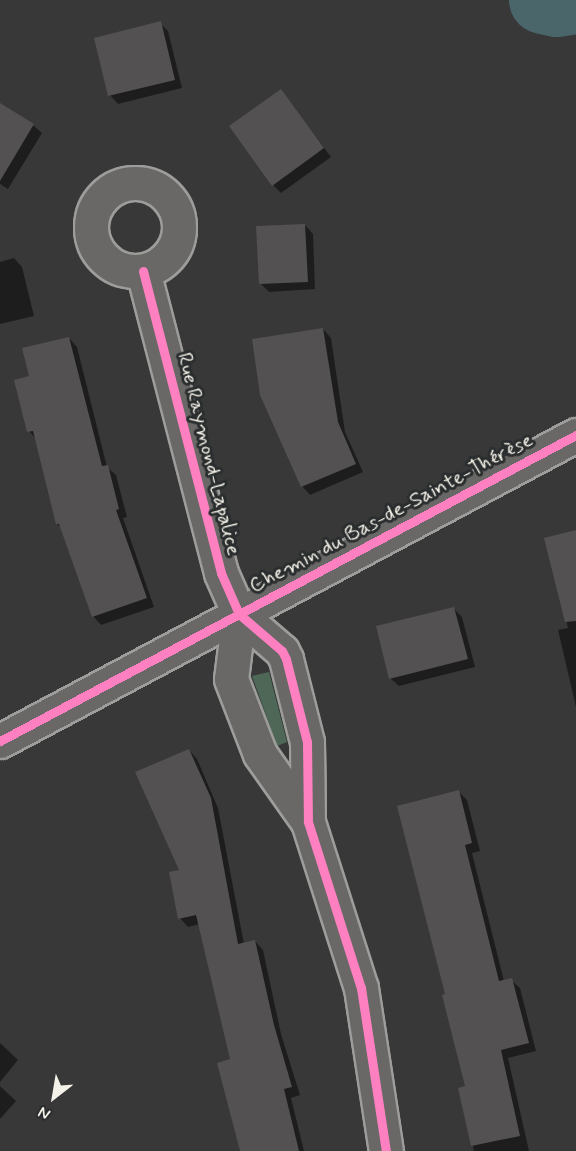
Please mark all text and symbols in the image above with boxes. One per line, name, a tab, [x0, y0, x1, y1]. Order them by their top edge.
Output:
street label: Rue Raymond-Lapalice	[172, 351, 246, 557]
street label: Chemin du Bas-de-Sainte-Thérèse	[247, 428, 535, 598]
north arrow	[24, 1067, 84, 1127]
text: N	[34, 1101, 54, 1125]

